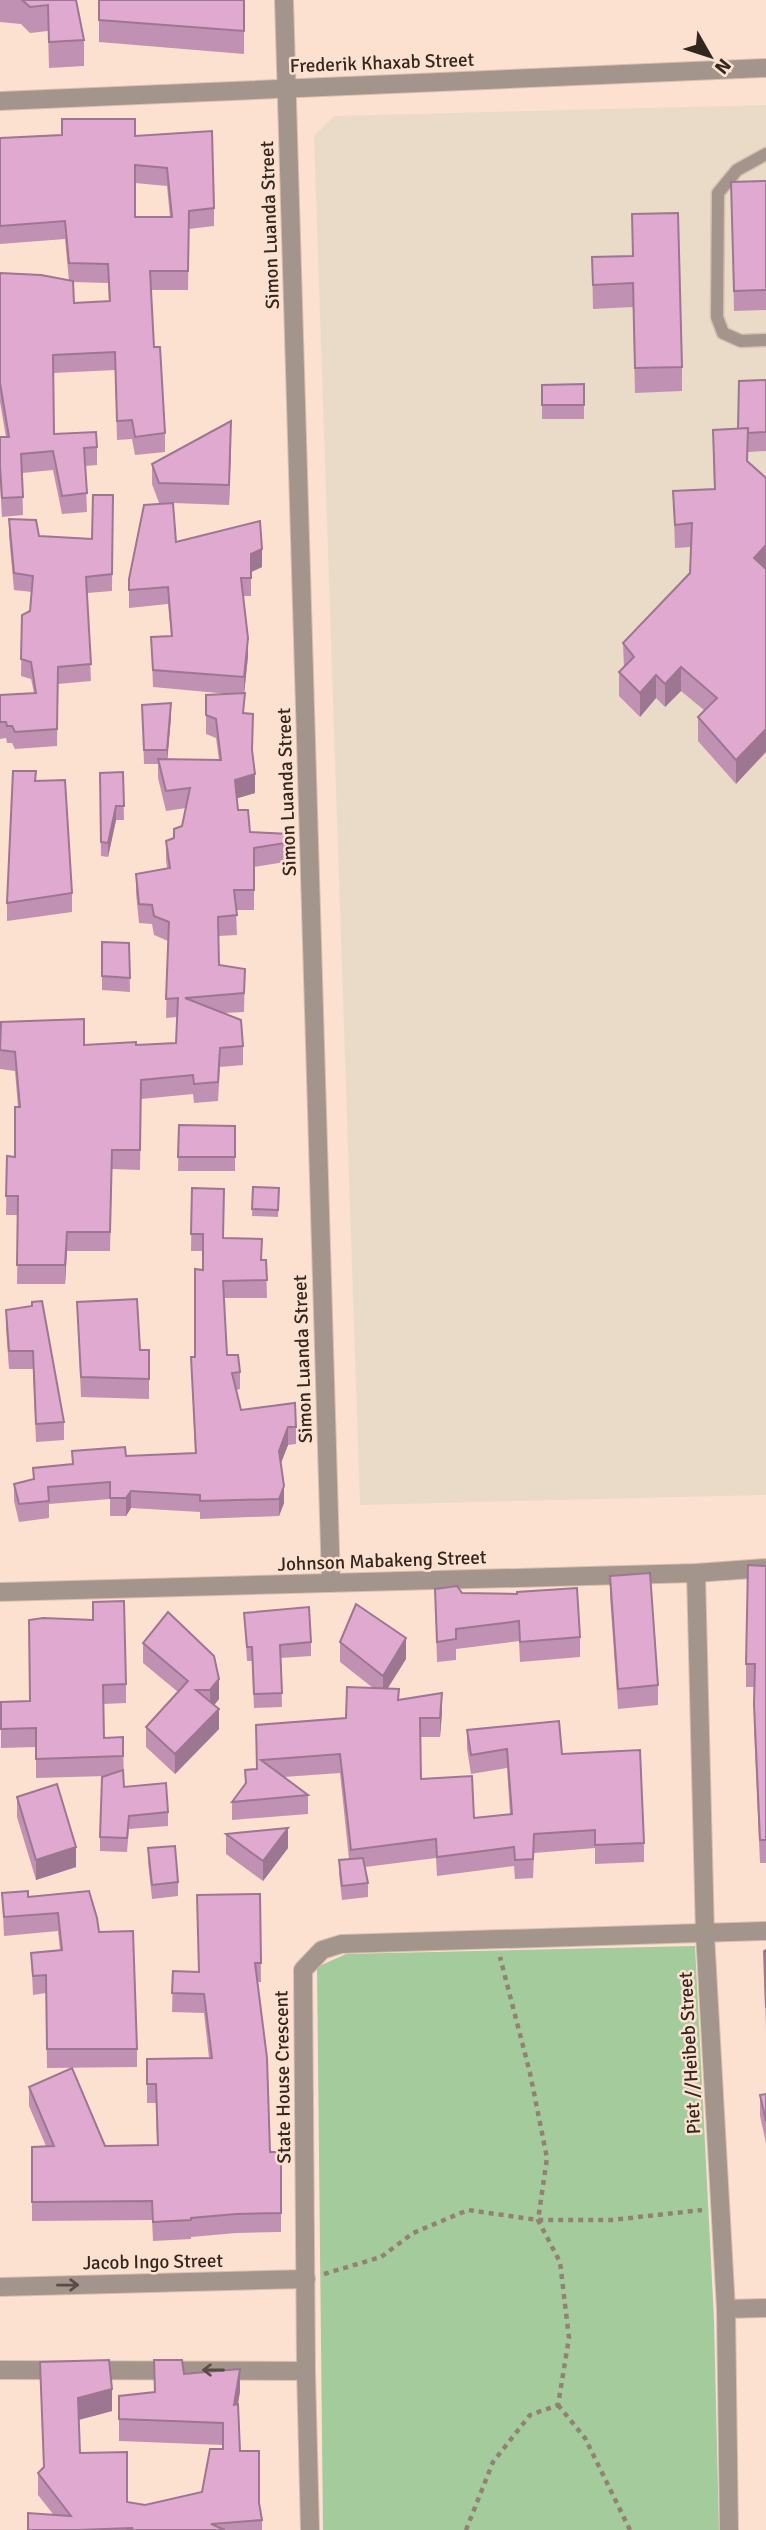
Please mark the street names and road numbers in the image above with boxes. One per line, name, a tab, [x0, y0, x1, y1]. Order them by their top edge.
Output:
street label: Frederik Khaxab Street	[289, 48, 475, 78]
street label: Simon Luanda Street	[255, 140, 285, 310]
street label: Simon Luanda Street	[272, 707, 302, 877]
street label: Simon Luanda Street	[288, 1274, 318, 1444]
street label: Johnson Mabakeng Street	[277, 1545, 487, 1577]
street label: Piet //Heibeb Street	[674, 1971, 706, 2135]
street label: State House Crescent	[269, 1990, 297, 2164]
street label: Jacob Ingo Street	[83, 2249, 224, 2275]

